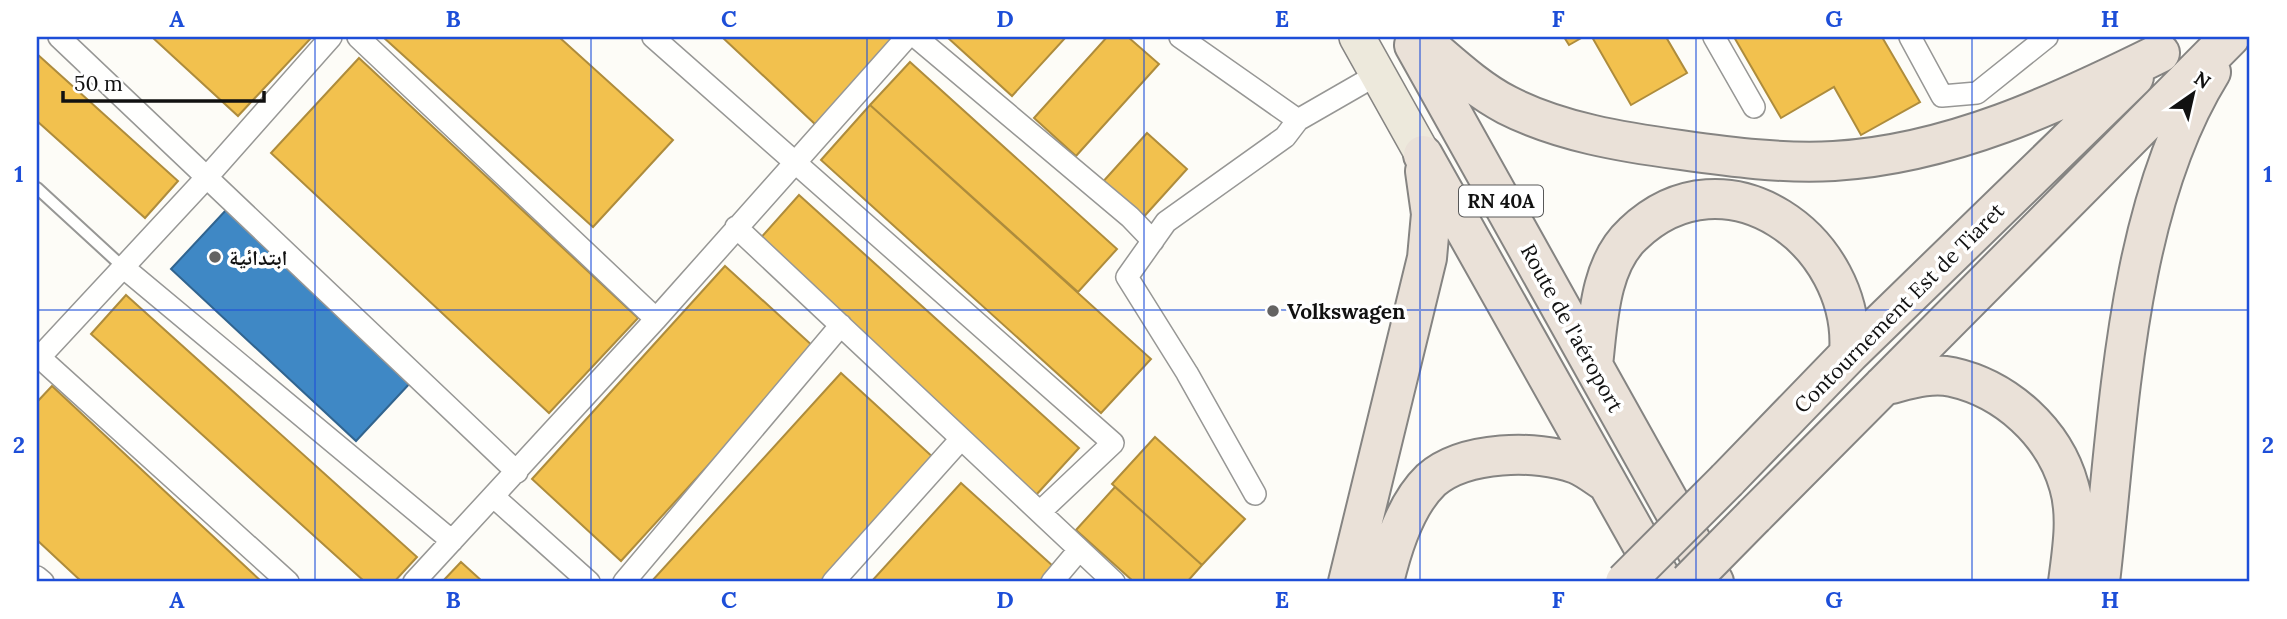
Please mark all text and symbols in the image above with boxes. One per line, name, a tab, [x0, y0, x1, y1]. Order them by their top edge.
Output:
text: A	[169, 4, 185, 33]
text: B	[445, 4, 461, 33]
text: C	[721, 4, 737, 33]
text: D	[996, 4, 1014, 33]
text: E	[1275, 4, 1289, 33]
text: F	[1551, 4, 1565, 33]
text: G	[1825, 4, 1843, 33]
text: H	[2101, 4, 2119, 33]
scale bar	[63, 60, 264, 104]
north arrow	[2158, 60, 2228, 130]
text: N	[2190, 66, 2216, 94]
text: 50 m	[74, 70, 123, 97]
text: 1	[14, 159, 24, 188]
text: 1	[2263, 159, 2273, 188]
road number: RN 40A	[1459, 186, 1543, 216]
street label: Contournement Est de Tiaret	[1788, 197, 2010, 419]
street label: Route de l'aéroport	[1515, 239, 1630, 417]
place label: ابتدائية	[229, 244, 288, 271]
marker: ابتدائية	[207, 249, 223, 265]
place label: Volkswagen	[1287, 298, 1405, 325]
marker: Volkswagen	[1265, 303, 1281, 319]
text: 2	[13, 430, 25, 459]
text: 2	[2262, 430, 2274, 459]
text: A	[169, 585, 185, 614]
text: B	[445, 585, 461, 614]
text: C	[721, 585, 737, 614]
text: D	[996, 585, 1014, 614]
text: E	[1275, 585, 1289, 614]
text: F	[1551, 585, 1565, 614]
text: G	[1825, 585, 1843, 614]
text: H	[2101, 585, 2119, 614]

